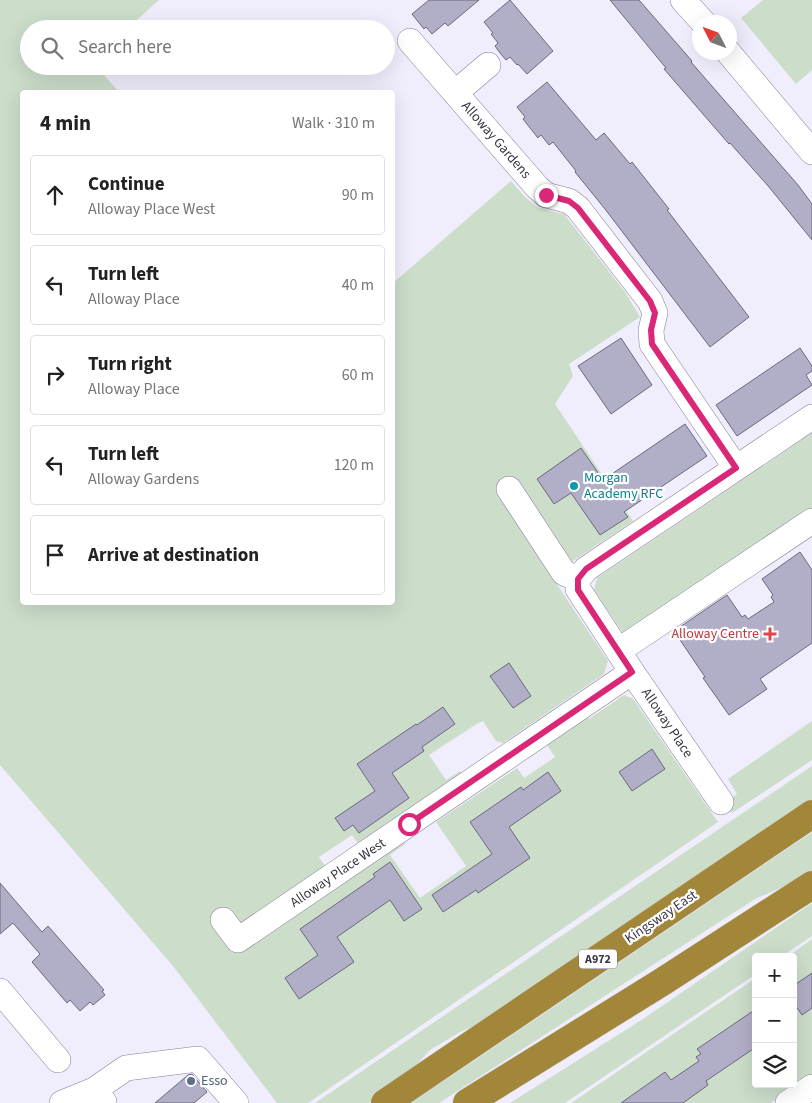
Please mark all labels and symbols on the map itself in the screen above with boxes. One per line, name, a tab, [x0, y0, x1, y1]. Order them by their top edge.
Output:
north arrow	[692, 15, 737, 60]
street label: Alloway Gardens	[457, 97, 536, 183]
route end	[535, 184, 558, 207]
place label: Morgan Academy RFC	[584, 468, 663, 504]
marker: Morgan Academy RFC	[568, 480, 580, 492]
place label: Alloway Centre	[671, 624, 759, 644]
marker: Alloway Centre	[763, 627, 777, 641]
street label: Alloway Place	[636, 684, 698, 762]
route start	[398, 813, 421, 836]
street label: Alloway Place West	[286, 833, 390, 912]
street label: Kingsway East	[621, 885, 701, 949]
road number: A972	[579, 950, 617, 969]
place label: Esso	[201, 1071, 228, 1091]
marker: Esso	[185, 1075, 197, 1087]

